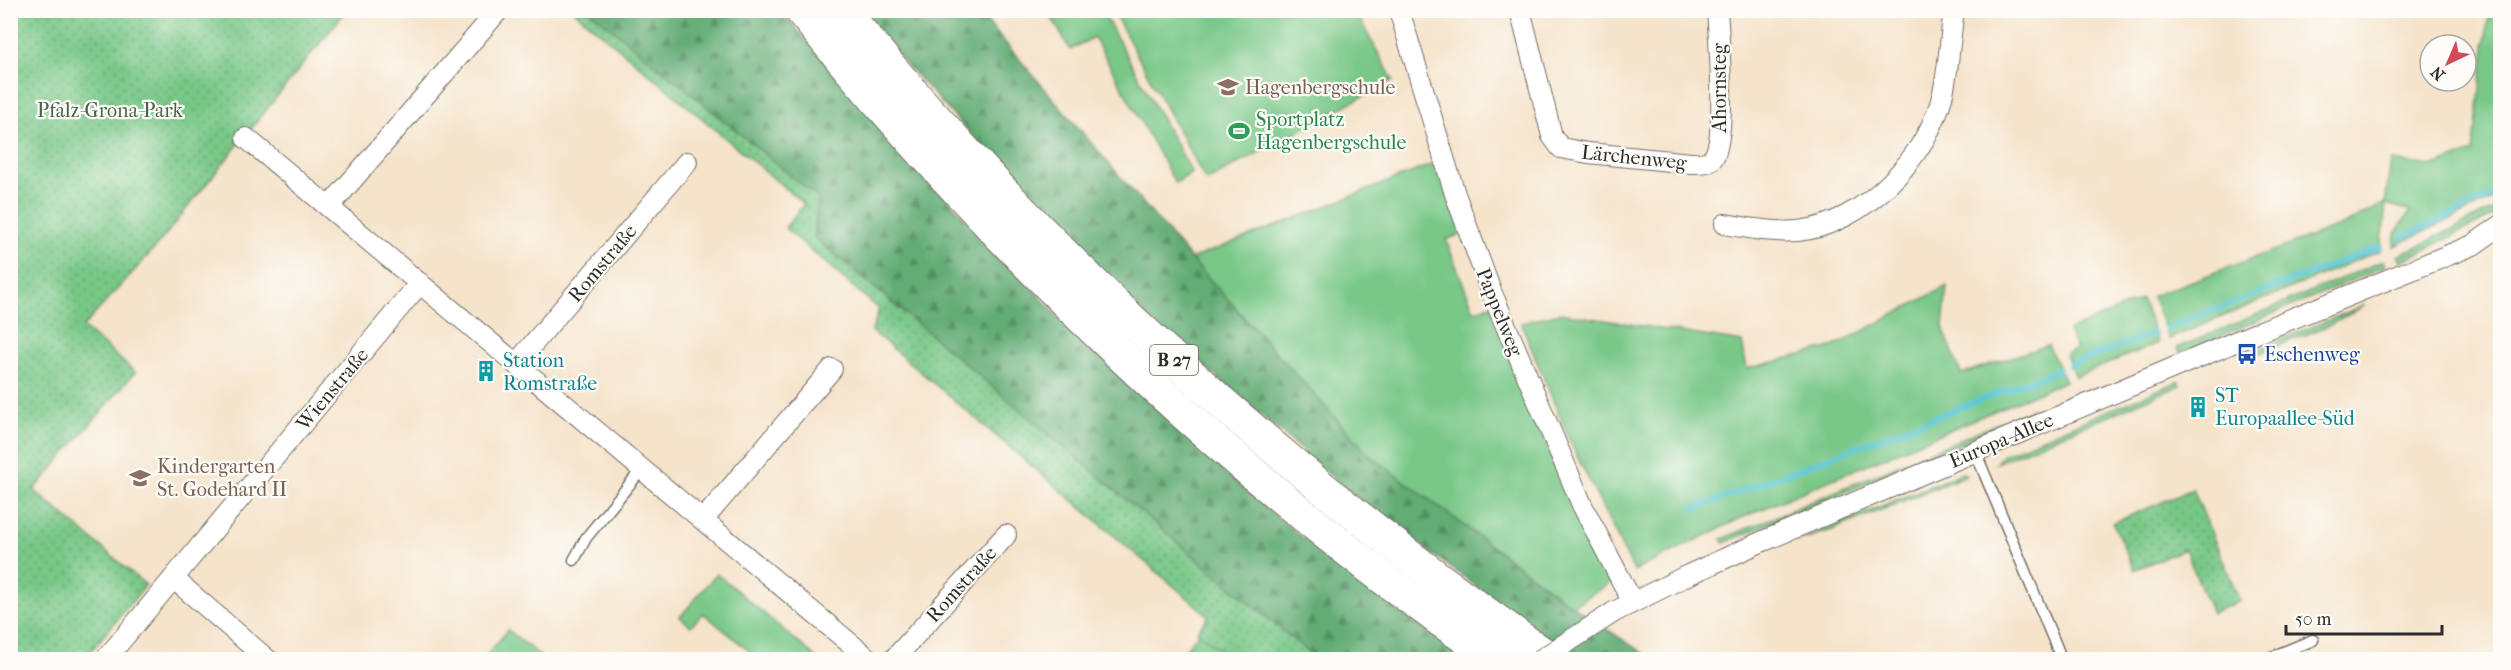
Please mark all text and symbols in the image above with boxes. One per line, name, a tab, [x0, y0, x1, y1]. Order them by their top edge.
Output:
north arrow	[2418, 33, 2478, 93]
street label: Ahornsteg	[1708, 43, 1731, 134]
text: N	[2426, 62, 2449, 84]
school or university icon: Hagenbergschule	[1216, 75, 1240, 99]
place label: Hagenbergschule	[1245, 76, 1395, 99]
park label: Pfalz-Grona-Park	[37, 99, 184, 122]
place label: Sportplatz Hagenbergschule	[1256, 108, 1406, 154]
sports icon: Sportplatz Hagenbergschule	[1227, 119, 1251, 143]
street label: Lärchenweg	[1580, 141, 1688, 174]
street label: Romstraße	[563, 220, 641, 307]
street label: Pappelweg	[1471, 265, 1528, 360]
bus stop icon: Eschenweg	[2235, 342, 2259, 366]
place label: Eschenweg	[2264, 343, 2360, 366]
street label: Wienstraße	[291, 344, 373, 436]
road number: B 27	[1150, 345, 1198, 375]
place label: Station Romstraße	[503, 349, 597, 395]
building icon: Station Romstraße	[474, 359, 498, 383]
place label: ST Europaallee-Süd	[2215, 384, 2356, 430]
building icon: ST Europaallee-Süd	[2186, 395, 2210, 419]
street label: Europa-Allee	[1946, 408, 2057, 473]
place label: Kindergarten St. Godehard II	[157, 455, 287, 501]
school or university icon: Kindergarten St. Godehard II	[128, 466, 152, 490]
street label: Romstraße	[921, 542, 1001, 627]
scale bar	[2286, 598, 2442, 636]
text: 50 m	[2295, 609, 2332, 630]

